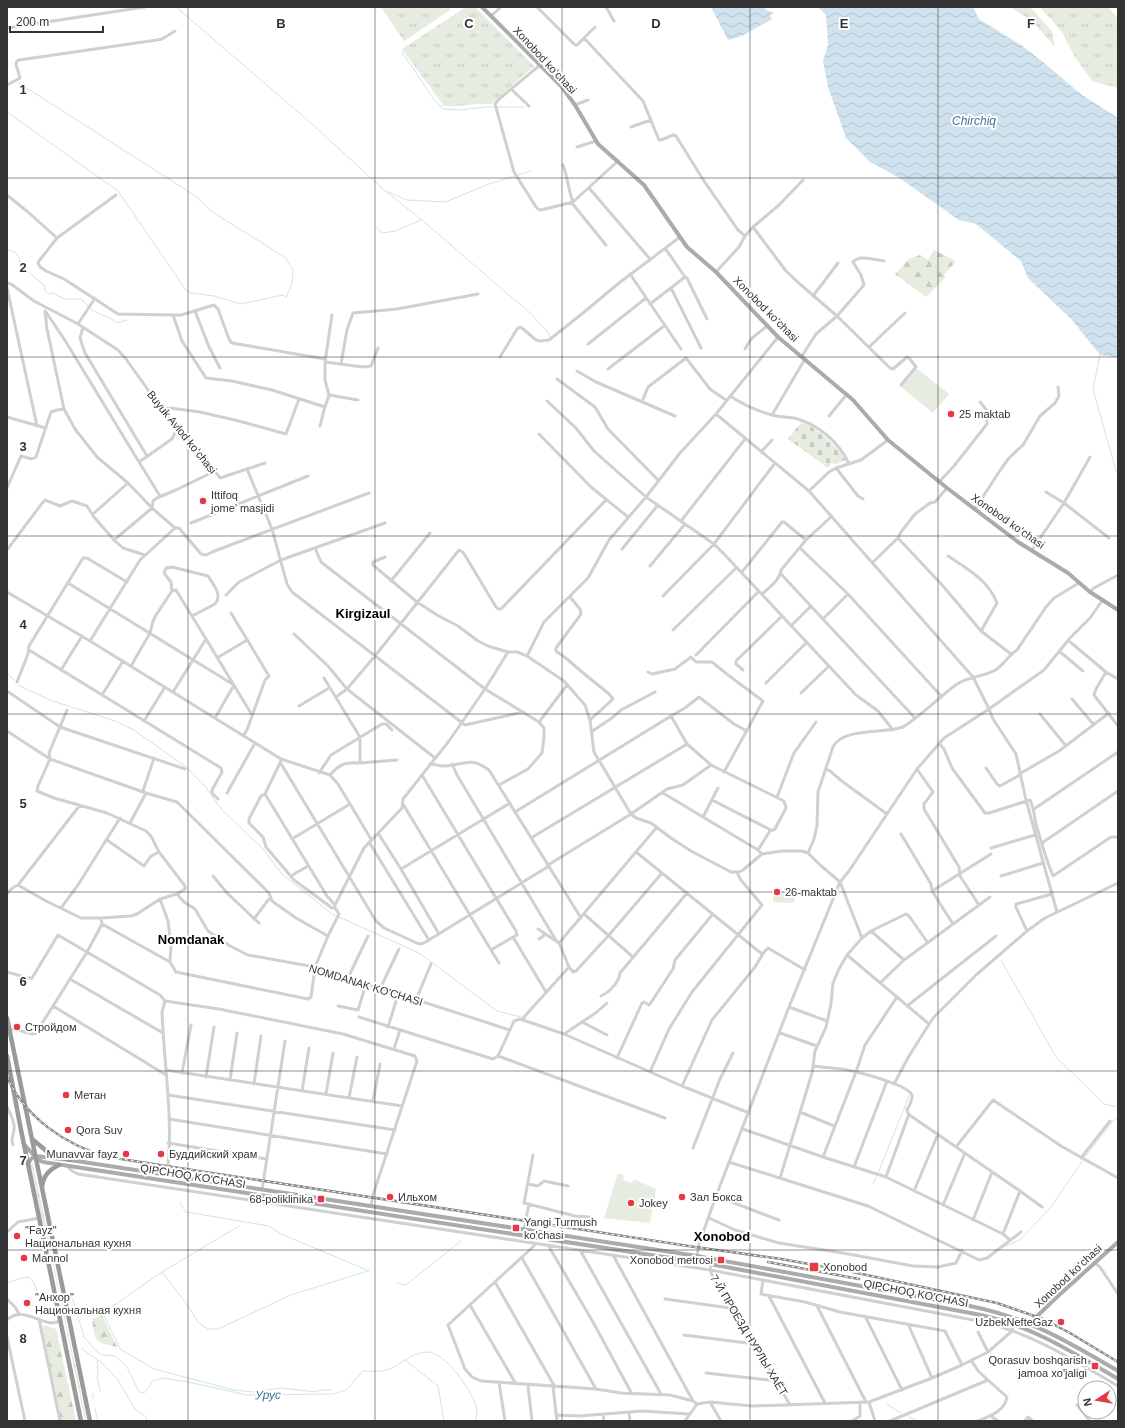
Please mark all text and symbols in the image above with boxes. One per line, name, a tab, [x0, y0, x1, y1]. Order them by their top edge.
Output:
scale bar	[10, 8, 103, 34]
text: 200 m	[16, 15, 49, 29]
text: B	[276, 16, 286, 31]
text: C	[464, 16, 474, 31]
text: D	[651, 16, 661, 31]
text: E	[840, 16, 849, 31]
text: F	[1027, 16, 1035, 31]
street label: Xonobod koʻchasi	[511, 24, 579, 96]
text: 1	[19, 82, 27, 97]
water label: Chirchiq	[952, 114, 996, 128]
text: 2	[19, 260, 27, 275]
street label: Xonobod koʻchasi	[731, 274, 801, 344]
street label: Buyuk Avlod koʻchasi	[145, 388, 219, 476]
place label: 25 maktab	[959, 408, 1010, 420]
marker: 25 maktab	[946, 409, 956, 419]
text: 3	[19, 439, 27, 454]
place label: Ittifoq jome’ masjidi	[210, 489, 274, 514]
street label: Xonobod koʻchasi	[969, 491, 1047, 551]
marker: Ittifoq jome’ masjidi	[198, 496, 208, 506]
district label: Kirgizaul	[336, 606, 390, 621]
text: 4	[19, 617, 27, 632]
text: 5	[19, 796, 27, 811]
place label: 26-maktab	[785, 886, 837, 898]
marker: 26-maktab	[772, 887, 782, 897]
district label: Nomdanak	[158, 932, 225, 947]
street label: NOMDANAK KO'CHASI	[308, 962, 424, 1008]
text: 6	[19, 974, 27, 989]
place label: Стройдом	[25, 1021, 76, 1033]
marker: Стройдом	[12, 1022, 22, 1032]
place label: Метан	[74, 1089, 106, 1101]
marker: Метан	[61, 1090, 71, 1100]
place label: Qora Suv	[76, 1124, 123, 1136]
marker: Qora Suv	[63, 1125, 73, 1135]
place label: Munavvar fayz	[46, 1148, 118, 1160]
place label: Буддийский храм	[169, 1148, 257, 1160]
marker: Munavvar fayz	[121, 1149, 131, 1159]
marker: Буддийский храм	[156, 1149, 166, 1159]
text: 7	[19, 1153, 27, 1168]
street label: QIPCHOQ KO'CHASI	[139, 1162, 247, 1190]
place label: Ильхом	[398, 1191, 437, 1203]
place label: Зал Бокса	[690, 1191, 743, 1203]
marker: Ильхом	[385, 1192, 395, 1202]
marker: Зал Бокса	[677, 1192, 687, 1202]
place label: 68-poliklinika	[249, 1193, 314, 1205]
marker: 68-poliklinika	[316, 1194, 326, 1204]
place label: Jokey	[639, 1197, 668, 1209]
marker: Jokey	[626, 1198, 636, 1208]
place label: Yangi Turmush ko'chasi	[524, 1216, 597, 1241]
marker: Yangi Turmush ko'chasi	[511, 1223, 521, 1233]
place label: "Fayz" Национальная кухня	[25, 1224, 131, 1249]
district label: Xonobod	[694, 1229, 750, 1244]
marker: "Fayz" Национальная кухня	[12, 1231, 22, 1241]
street label: Xonobod koʻchasi	[1032, 1242, 1104, 1310]
place label: Mannol	[32, 1252, 68, 1264]
marker: Mannol	[19, 1253, 29, 1263]
place label: Xonobod metrosi	[630, 1254, 713, 1266]
marker: Xonobod metrosi	[716, 1255, 726, 1265]
marker: Xonobod	[808, 1261, 820, 1273]
place label: Xonobod	[823, 1261, 867, 1273]
street label: 7-Й ПРОЕЗД НУРЛЫ ХАЁТ	[708, 1272, 790, 1398]
street label: QIPCHOQ KO'CHASI	[863, 1277, 969, 1309]
place label: "Анхор" Национальная кухня	[35, 1291, 141, 1316]
marker: "Анхор" Национальная кухня	[22, 1298, 32, 1308]
place label: UzbekNefteGaz	[975, 1316, 1053, 1328]
marker: UzbekNefteGaz	[1056, 1317, 1066, 1327]
text: 8	[19, 1331, 27, 1346]
place label: Qorasuv boshqarish jamoa xo'jaligi	[989, 1354, 1087, 1379]
marker: Qorasuv boshqarish jamoa xo'jaligi	[1090, 1361, 1100, 1371]
north arrow	[1077, 1380, 1117, 1420]
water label: Урус	[254, 1388, 281, 1402]
text: N	[1081, 1397, 1094, 1407]

